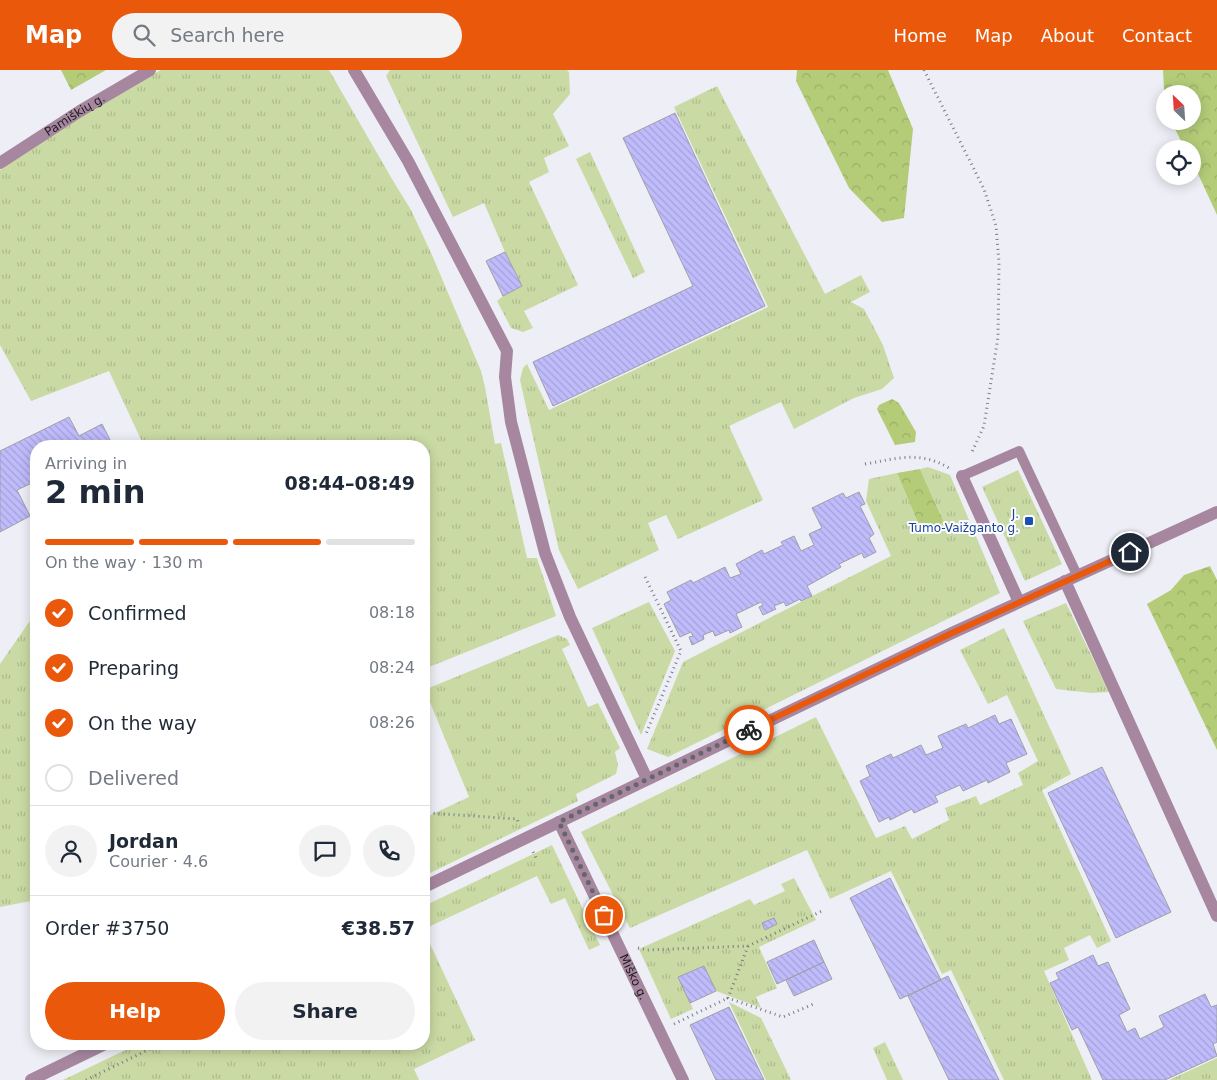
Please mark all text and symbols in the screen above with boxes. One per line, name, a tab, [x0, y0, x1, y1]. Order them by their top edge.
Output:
search box	[112, 13, 462, 58]
text: Map	[25, 21, 82, 49]
icon: search	[130, 21, 158, 49]
text: Search here	[170, 24, 284, 46]
text: Home	[894, 25, 947, 46]
text: Map	[975, 25, 1013, 46]
text: About	[1041, 25, 1094, 46]
text: Contact	[1122, 25, 1192, 46]
north arrow	[1156, 85, 1201, 130]
map controls	[1156, 85, 1201, 185]
street label: Pamiškių g.	[42, 91, 108, 139]
button: locate	[1156, 140, 1201, 185]
text: Arriving in	[45, 454, 127, 473]
text: 08:44–08:49	[285, 472, 415, 494]
text: 2 min	[45, 473, 146, 511]
place label: J. Tumo-Vaižganto g.	[908, 507, 1019, 535]
marker: J. Tumo-Vaižganto g.	[1023, 515, 1035, 527]
pin	[1109, 531, 1151, 573]
icon: home	[1116, 538, 1144, 566]
text: On the way · 130 m	[45, 553, 203, 572]
icon: check	[45, 599, 73, 627]
text: Confirmed	[88, 602, 187, 624]
text: 08:18	[369, 603, 415, 622]
icon: check	[45, 654, 73, 682]
text: Preparing	[88, 657, 179, 679]
text: 08:24	[369, 658, 415, 677]
courier	[724, 705, 774, 755]
icon: check	[45, 709, 73, 737]
text: On the way	[88, 712, 197, 734]
text: 08:26	[369, 713, 415, 732]
icon: bike	[735, 716, 763, 744]
text: Delivered	[88, 767, 179, 789]
button: person	[45, 825, 97, 877]
button: chat	[299, 825, 351, 877]
button: phone	[363, 825, 415, 877]
text: Jordan	[109, 830, 178, 852]
text: Courier · 4.6	[109, 852, 208, 871]
pin	[583, 894, 625, 936]
icon: bag	[590, 901, 618, 929]
text: Order #3750	[45, 917, 169, 939]
text: €38.57	[342, 917, 415, 939]
street label: Miško g.	[617, 952, 650, 1002]
button: Help	[45, 982, 225, 1040]
button: Share	[235, 982, 415, 1040]

